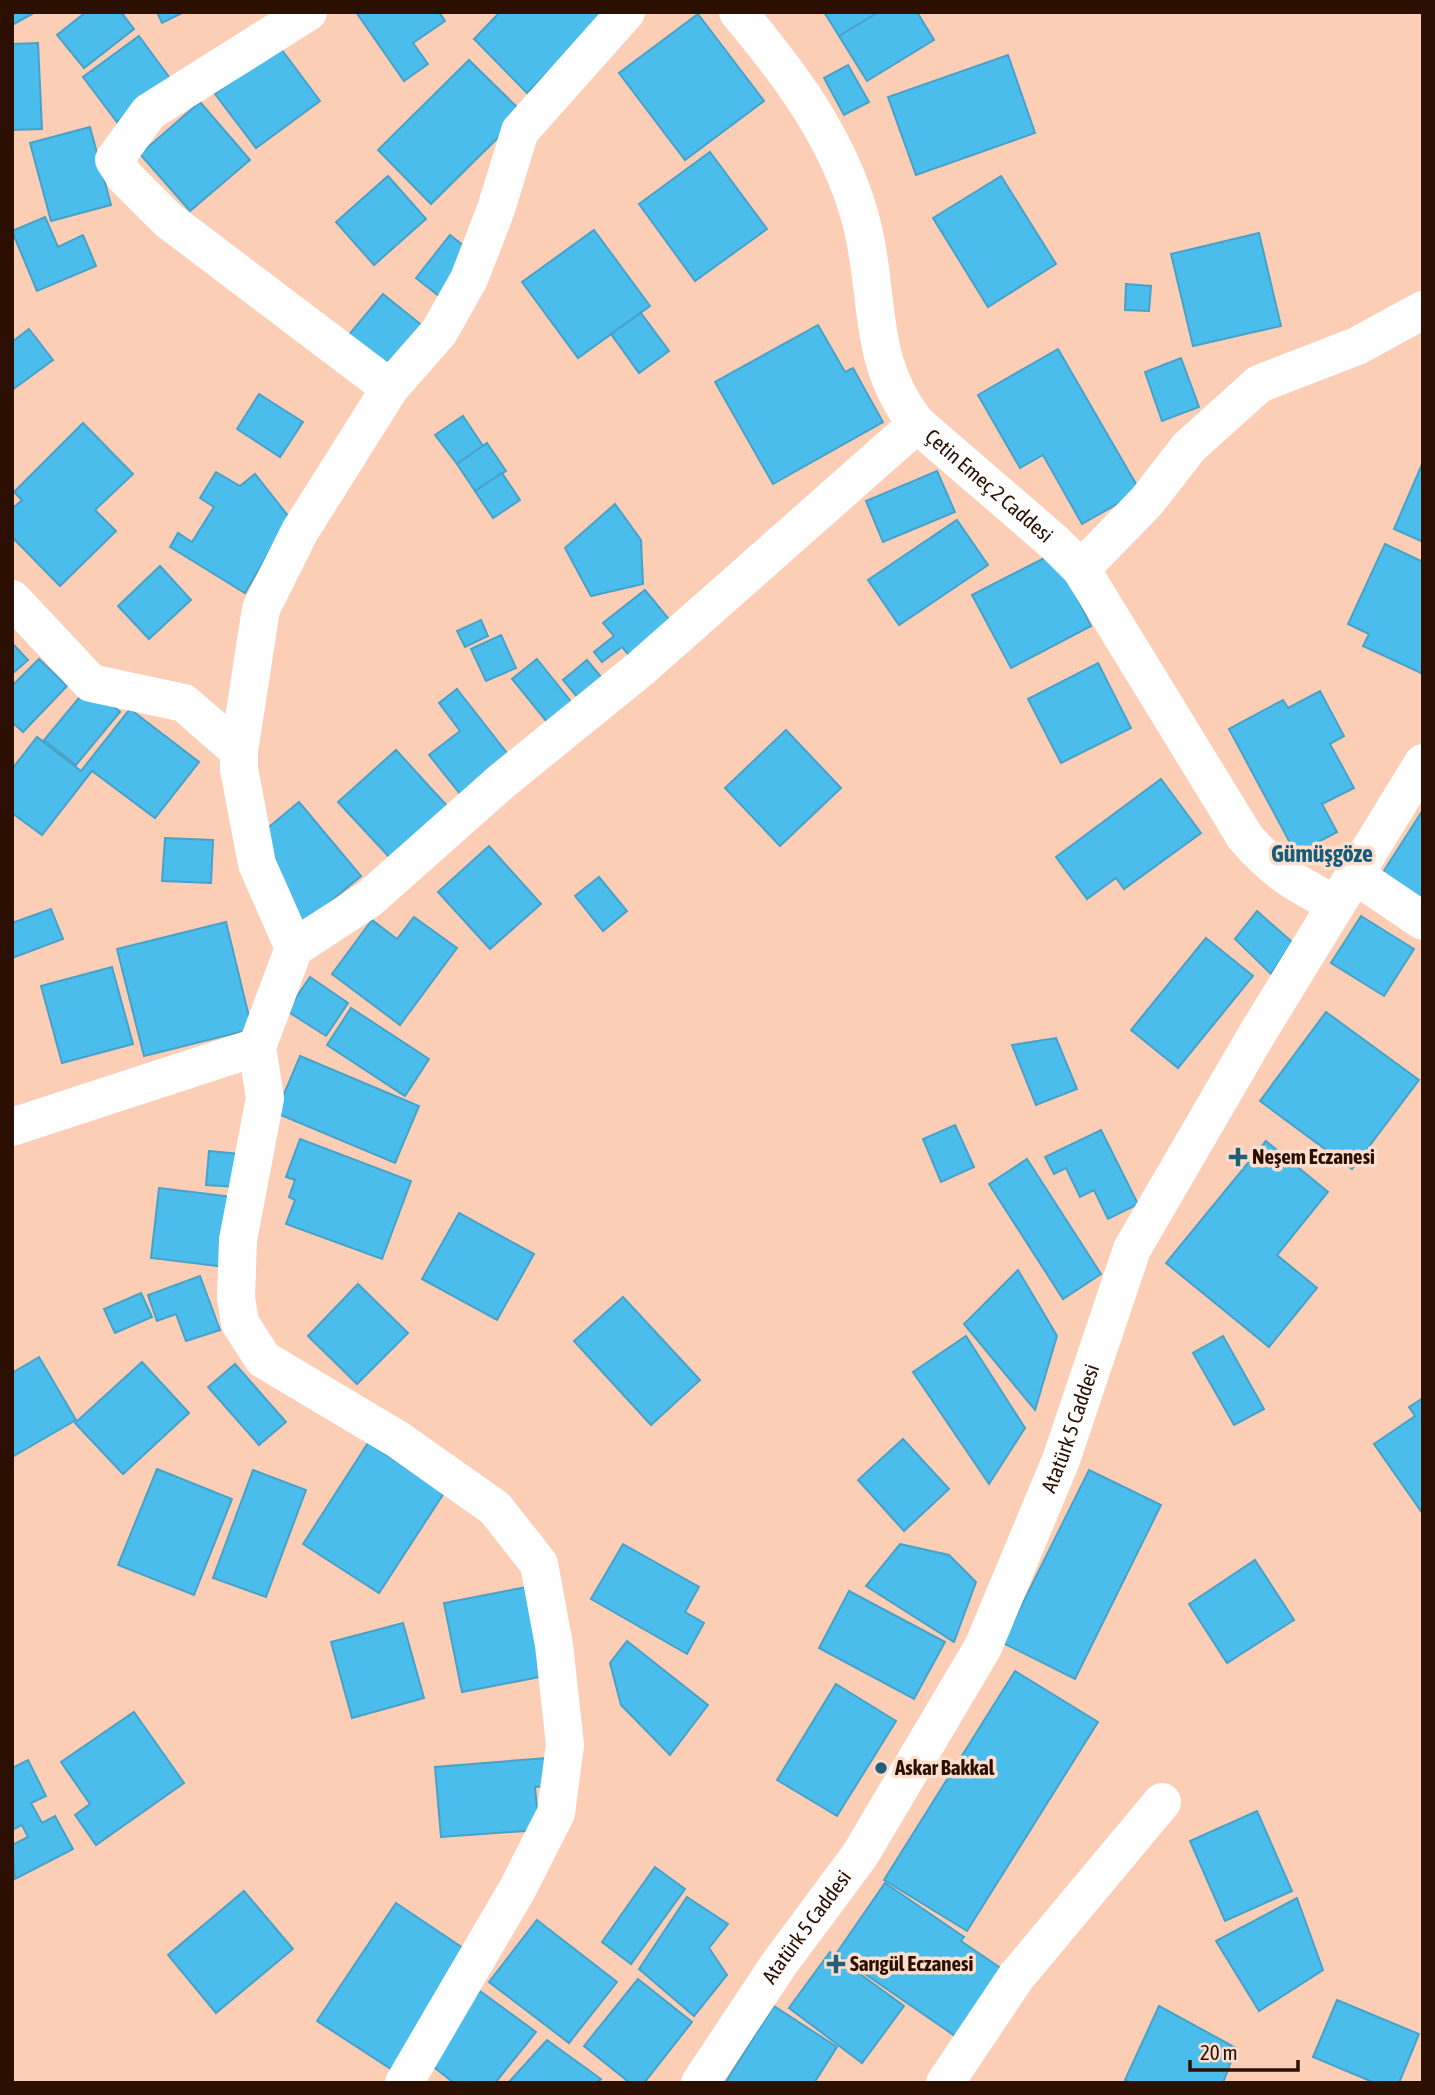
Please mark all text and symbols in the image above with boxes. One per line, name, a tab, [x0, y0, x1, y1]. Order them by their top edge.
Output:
street label: Çetin Emeç 2 Caddesi	[921, 424, 1058, 547]
district label: Gümüşgöze	[1271, 840, 1373, 867]
place label: Neşem Eczanesi	[1252, 1144, 1375, 1168]
marker: Neşem Eczanesi	[1230, 1149, 1246, 1165]
street label: Atatürk 5 Caddesi	[1036, 1361, 1103, 1496]
place label: Askar Bakkal	[894, 1755, 995, 1779]
marker: Askar Bakkal	[873, 1760, 889, 1776]
street label: Atatürk 5 Caddesi	[757, 1865, 855, 1988]
place label: Sarıgül Eczanesi	[850, 1951, 973, 1975]
marker: Sarıgül Eczanesi	[828, 1956, 844, 1972]
scale bar	[1190, 2028, 1298, 2072]
text: 20 m	[1200, 2040, 1238, 2064]

